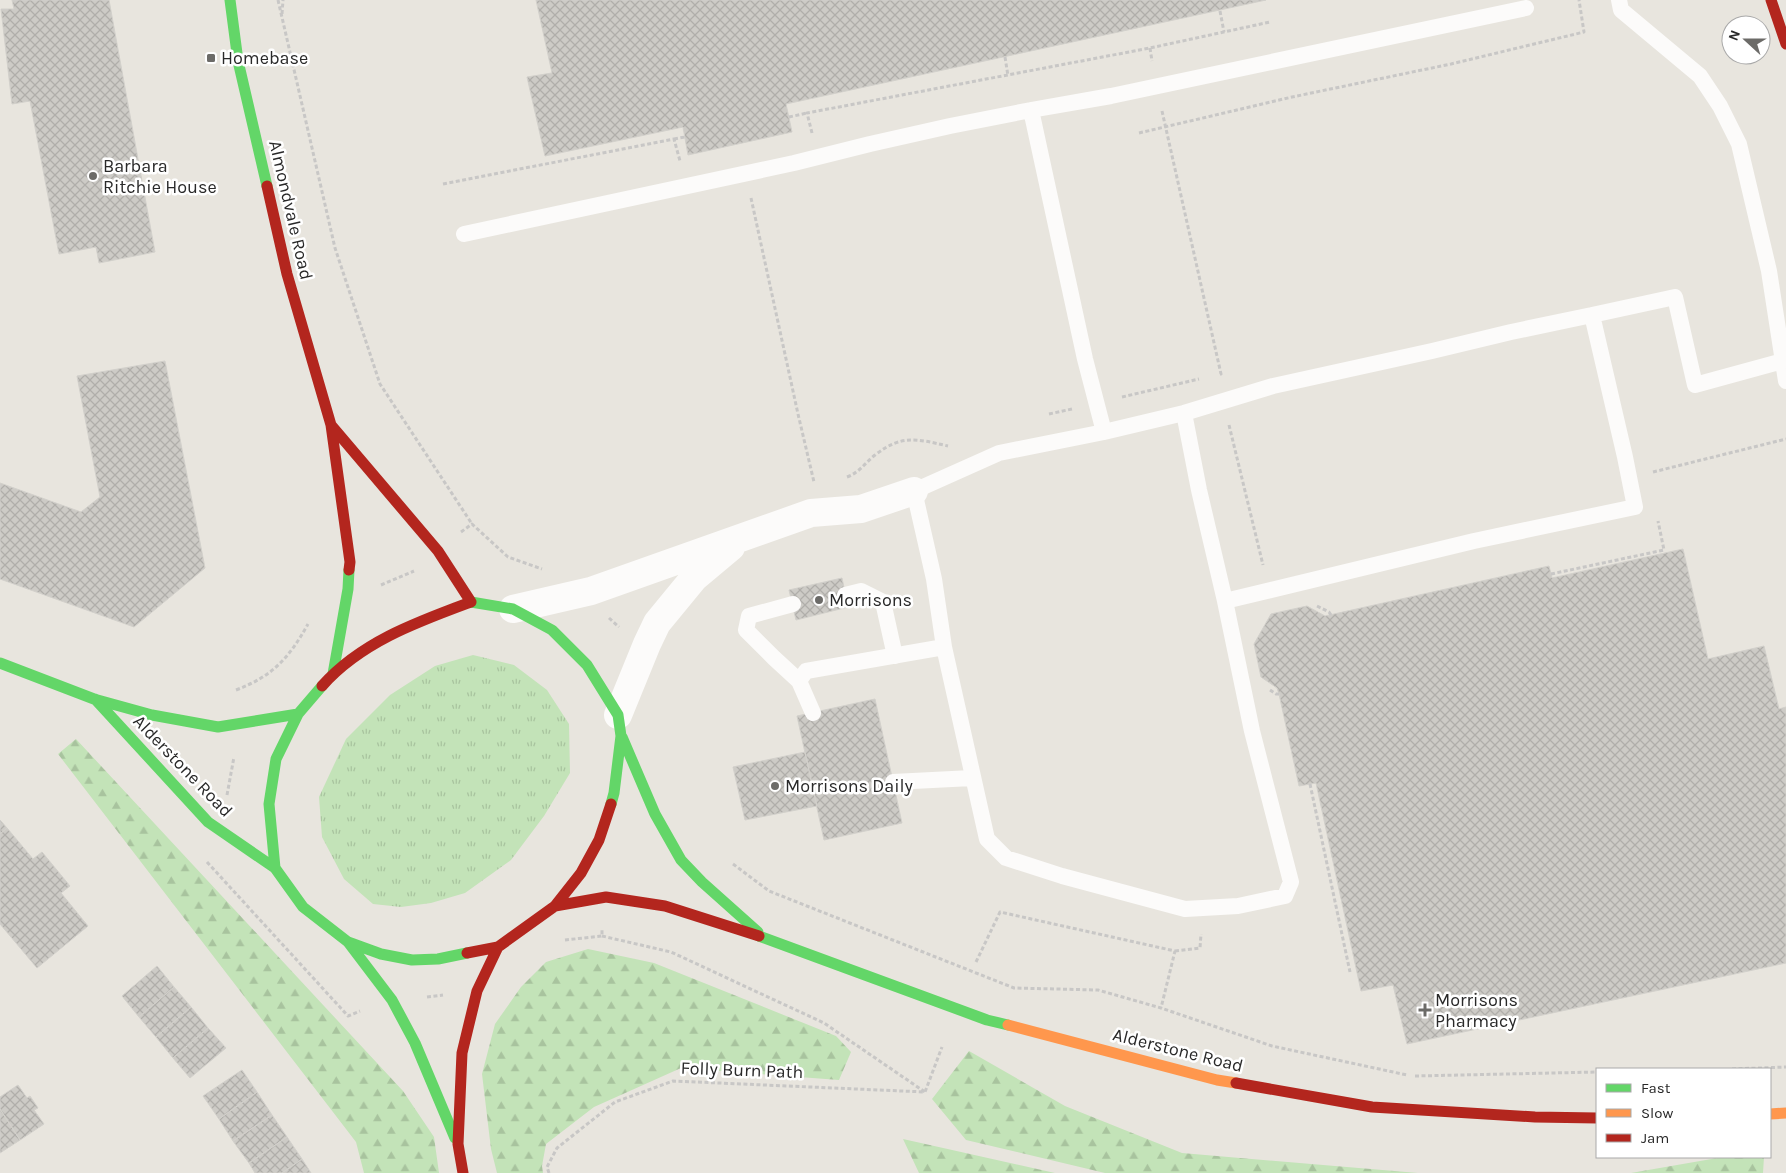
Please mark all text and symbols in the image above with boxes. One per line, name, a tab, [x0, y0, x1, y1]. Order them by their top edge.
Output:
north arrow	[1721, 15, 1771, 65]
text: N	[1725, 28, 1744, 43]
place label: Homebase	[221, 47, 308, 69]
marker: Homebase	[205, 52, 217, 64]
street label: Almondvale Road	[264, 138, 318, 282]
place label: Barbara Ritchie House	[103, 155, 217, 198]
marker: Barbara Ritchie House	[87, 170, 99, 182]
place label: Morrisons	[829, 589, 912, 611]
marker: Morrisons	[813, 594, 825, 606]
street label: Alderstone Road	[129, 710, 237, 822]
place label: Morrisons Daily	[785, 775, 914, 797]
marker: Morrisons Daily	[769, 780, 781, 792]
place label: Morrisons Pharmacy	[1435, 989, 1518, 1032]
marker: Morrisons Pharmacy	[1419, 1004, 1431, 1016]
street label: Alderstone Road	[1110, 1023, 1246, 1077]
street label: Folly Burn Path	[680, 1057, 804, 1083]
legend	[1596, 1068, 1771, 1158]
text: Fast	[1641, 1079, 1671, 1097]
text: Slow	[1641, 1104, 1673, 1122]
text: Jam	[1641, 1129, 1669, 1147]

